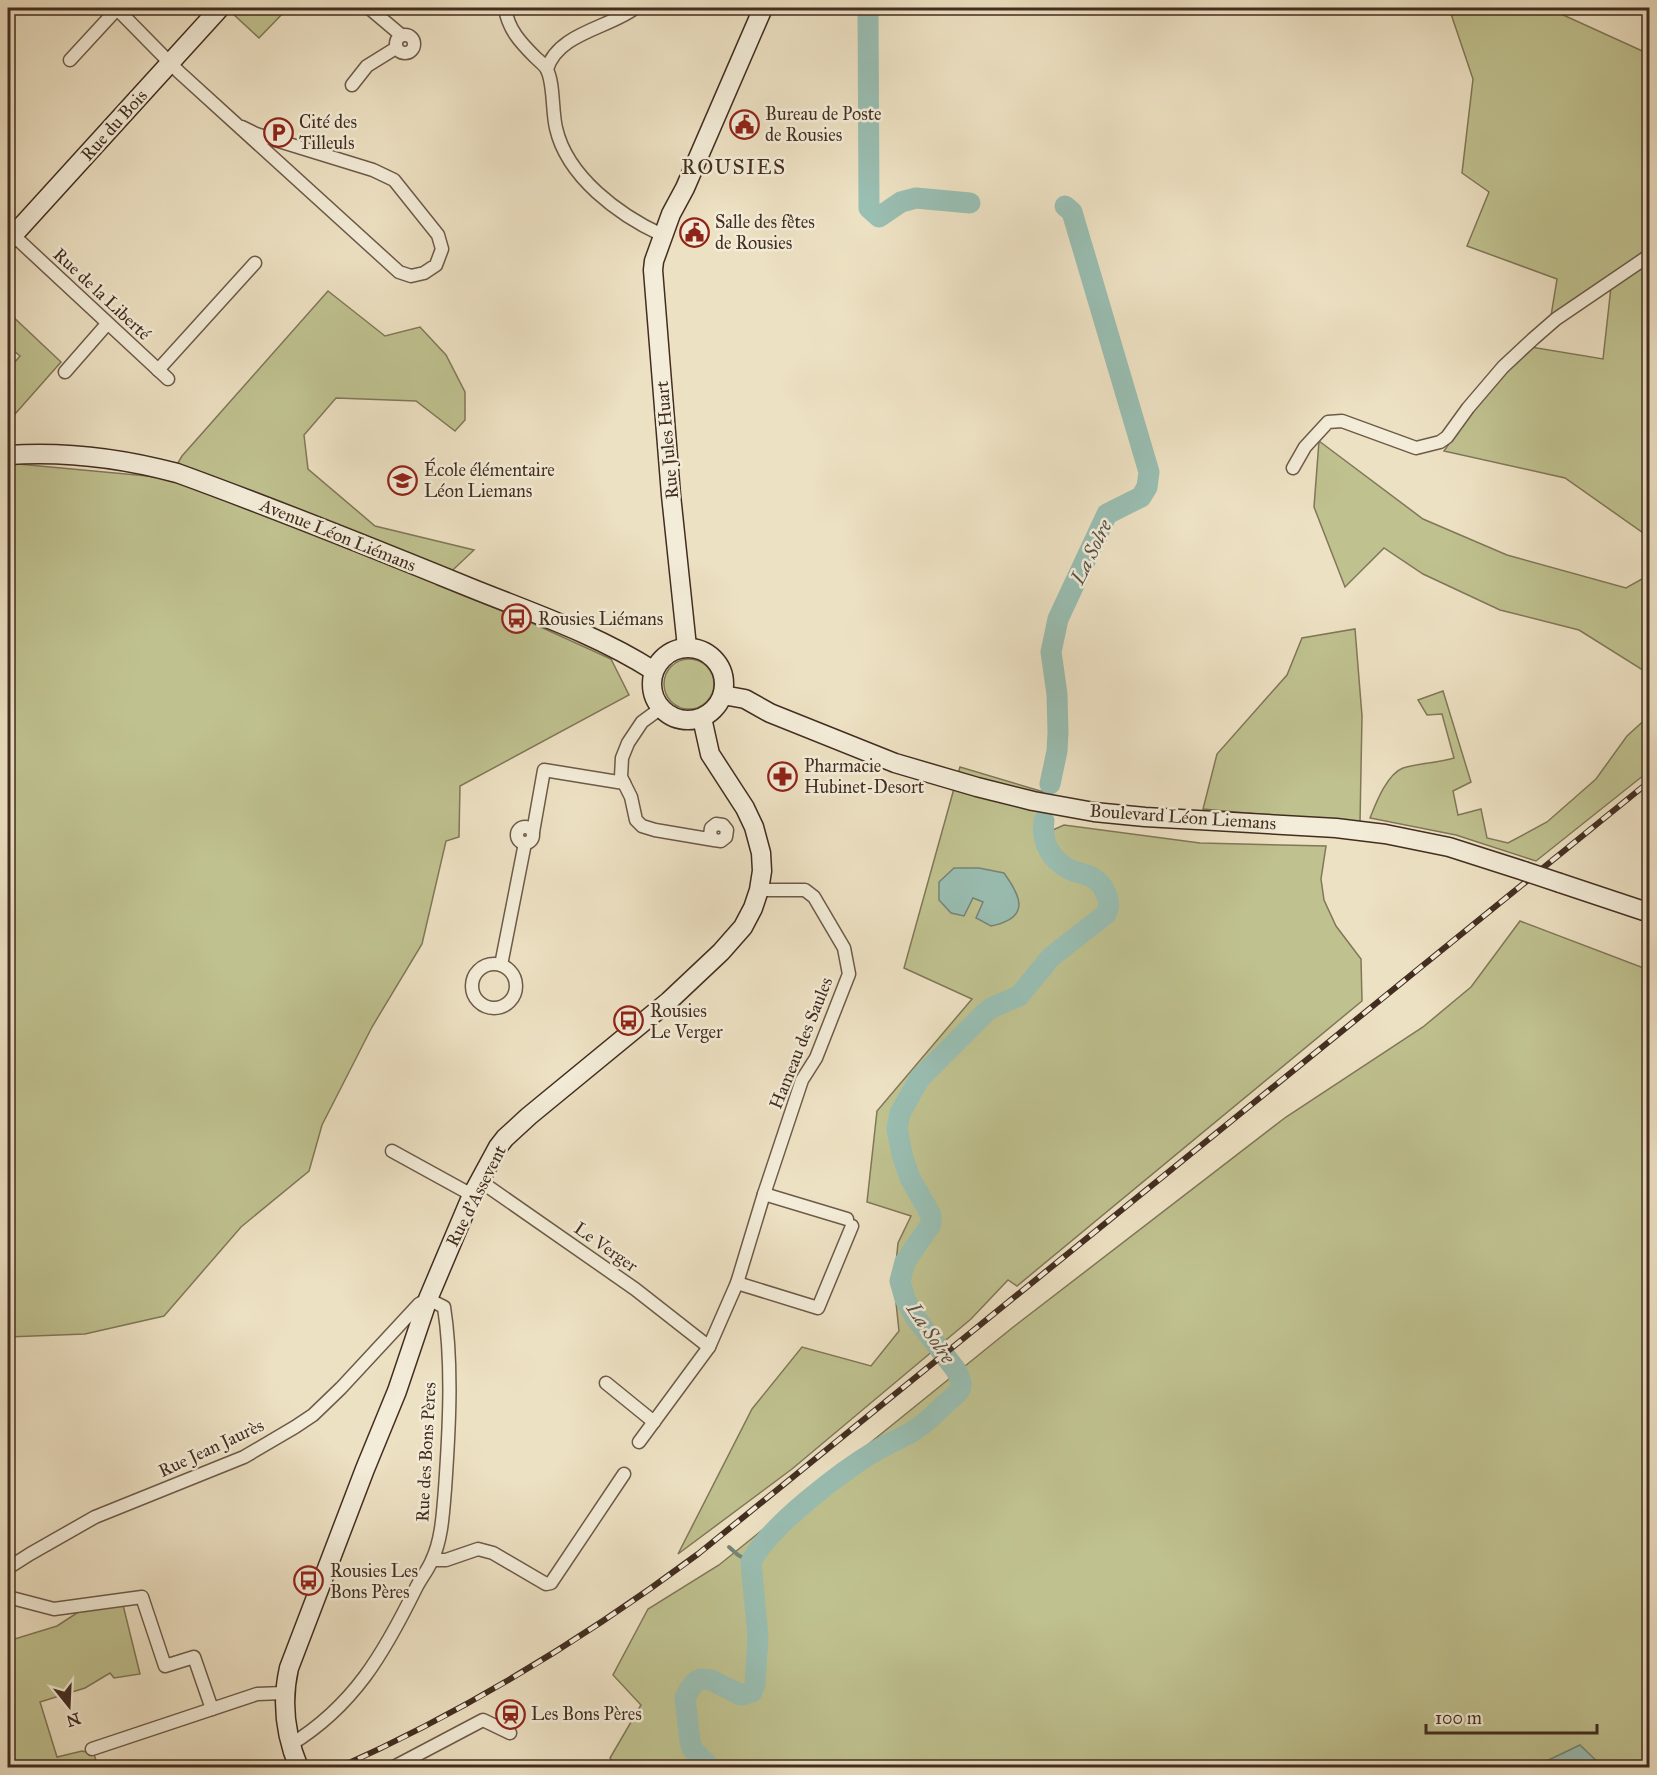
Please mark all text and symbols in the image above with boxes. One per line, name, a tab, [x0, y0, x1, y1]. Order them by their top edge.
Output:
street label: Rue du Bois	[76, 85, 152, 165]
place label: Bureau de Poste de Rousies	[765, 103, 882, 146]
public building icon: Bureau de Poste de Rousies	[728, 108, 760, 140]
place label: Cité des Tilleuls	[299, 111, 357, 154]
parking icon: Cité des Tilleuls	[262, 116, 294, 148]
district label: ROUSIES	[681, 154, 787, 180]
place label: Salle des fêtes de Rousies	[715, 211, 815, 254]
public building icon: Salle des fêtes de Rousies	[678, 216, 710, 248]
street label: Rue de la Liberté	[49, 243, 156, 345]
street label: Rue Jules Huart	[651, 379, 684, 500]
place label: École élémentaire Léon Liemans	[424, 457, 555, 502]
school or university icon: École élémentaire Léon Liemans	[387, 464, 419, 496]
street label: Avenue Léon Liémans	[256, 493, 419, 576]
water label: La Solre	[1065, 516, 1117, 589]
bus stop icon: Rousies Liémans	[501, 603, 533, 635]
place label: Rousies Liémans	[538, 608, 663, 630]
place label: Pharmacie Hubinet-Desort	[804, 755, 925, 798]
pharmacy icon: Pharmacie Hubinet-Desort	[767, 760, 799, 792]
street label: Boulevard Léon Liemans	[1089, 800, 1277, 834]
street label: Hameau des Saules	[765, 974, 837, 1112]
place label: Rousies Le Verger	[650, 1000, 723, 1044]
bus stop icon: Rousies Le Verger	[613, 1005, 645, 1037]
street label: Rue d'Assevent	[441, 1141, 511, 1250]
street label: Le Verger	[569, 1217, 642, 1278]
water label: La Solre	[901, 1297, 960, 1368]
street label: Rue des Bons Pères	[411, 1382, 441, 1522]
street label: Rue Jean Jaurès	[155, 1414, 268, 1483]
place label: Rousies Les Bons Pères	[330, 1560, 418, 1603]
bus stop icon: Rousies Les Bons Pères	[293, 1565, 325, 1597]
north arrow	[39, 1676, 99, 1736]
scale bar	[1426, 1697, 1597, 1735]
station icon: Les Bons Pères	[494, 1698, 526, 1730]
place label: Les Bons Pères	[531, 1703, 642, 1725]
text: 100 m	[1435, 1707, 1482, 1729]
text: N	[64, 1709, 83, 1731]

